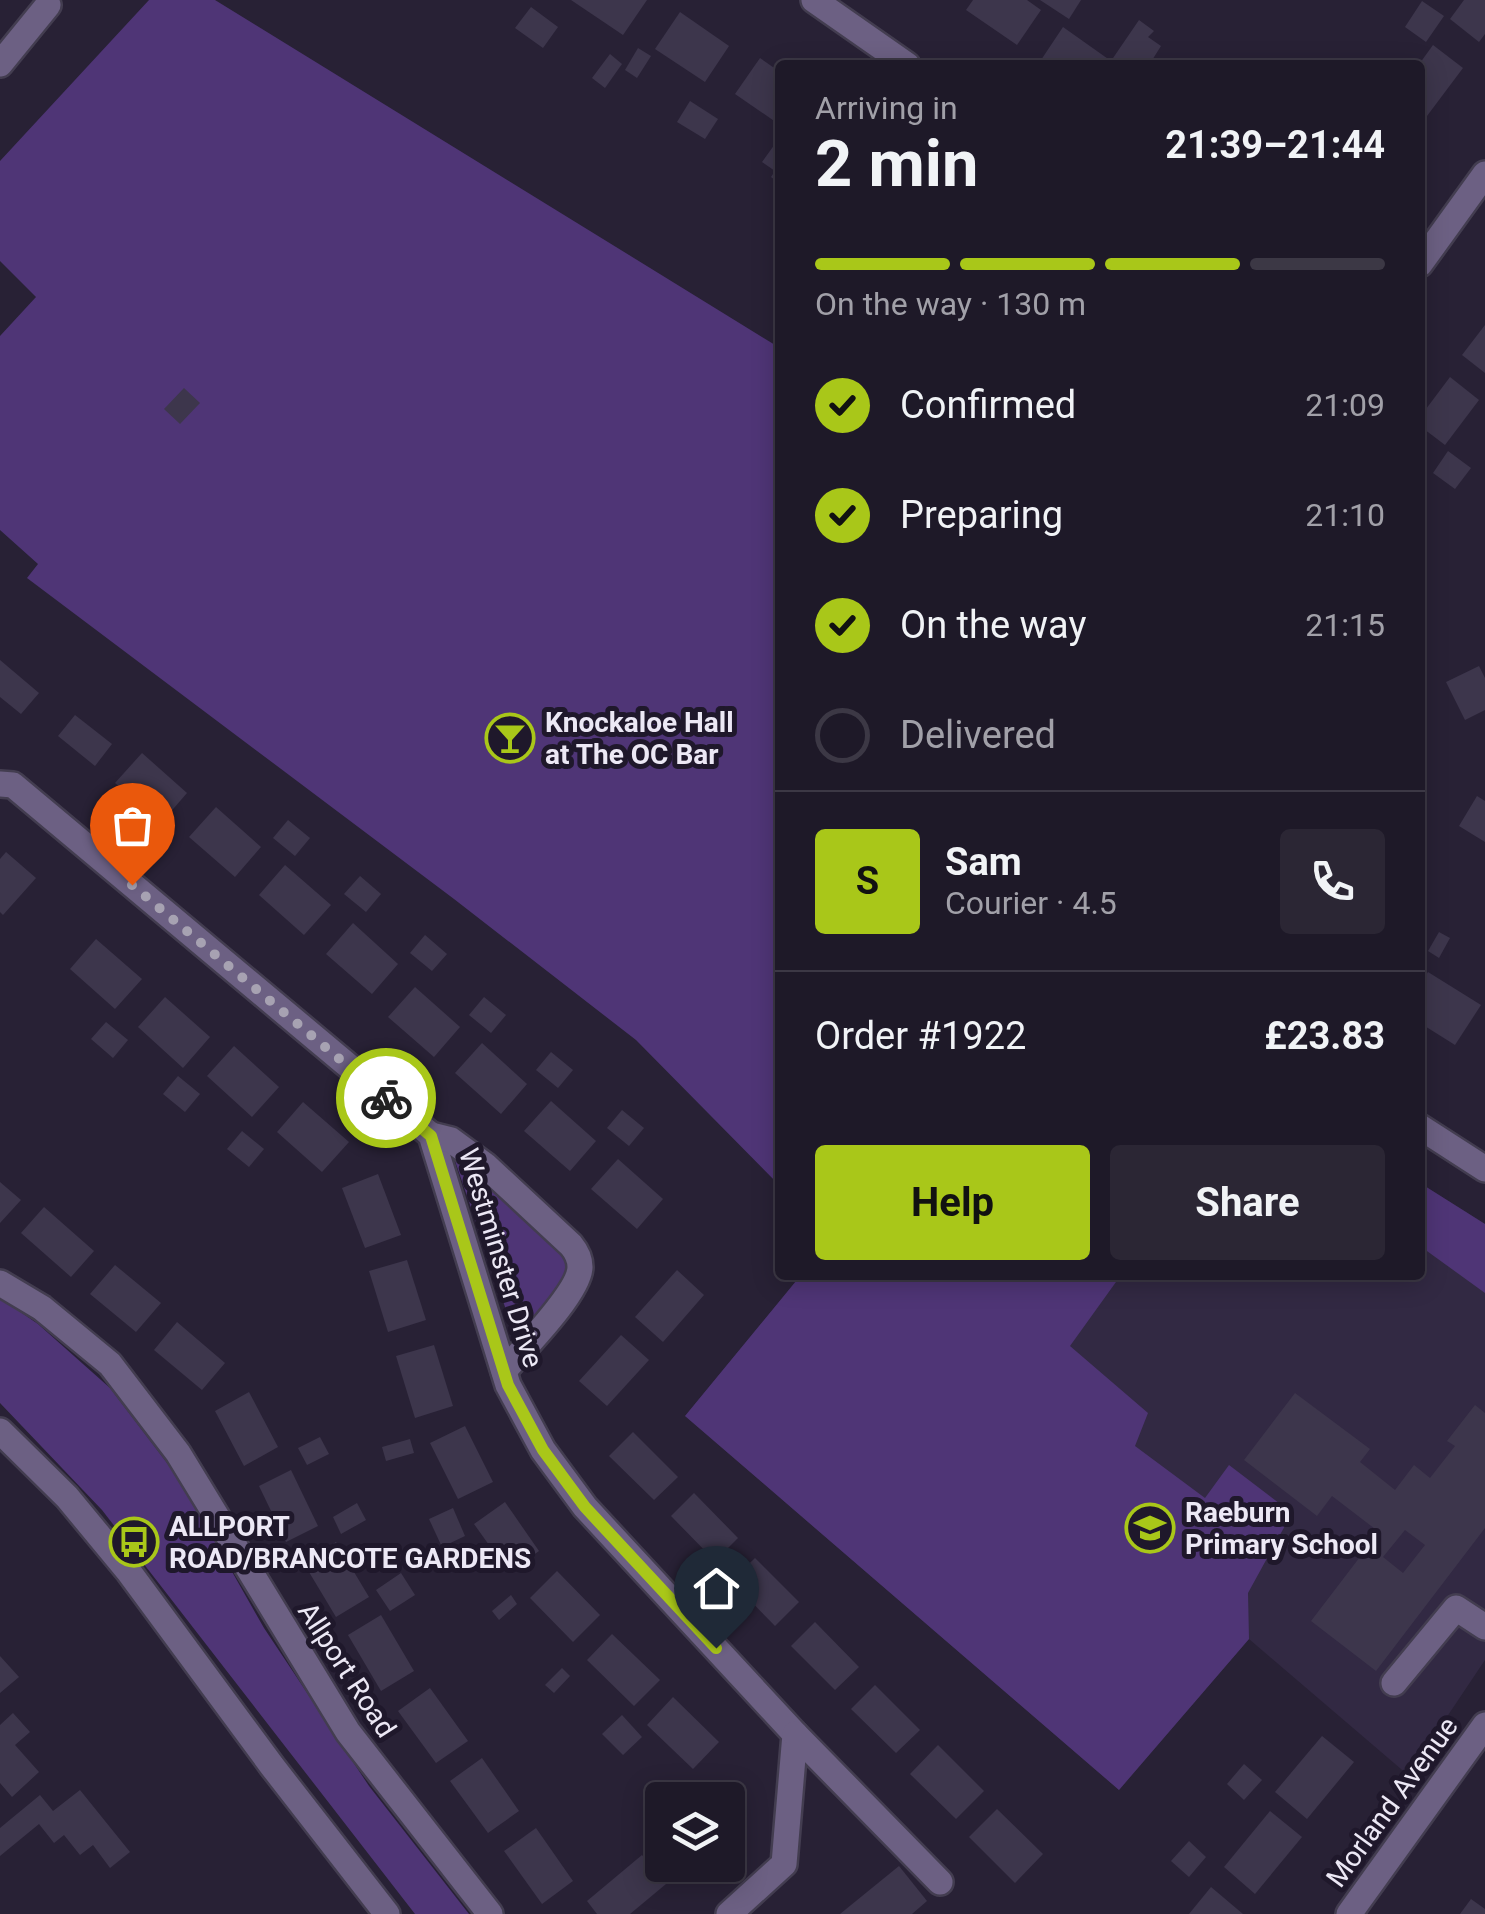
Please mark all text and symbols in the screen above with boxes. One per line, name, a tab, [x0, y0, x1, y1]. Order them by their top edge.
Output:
text: Arriving in	[815, 89, 958, 127]
text: 21:39–21:44	[1165, 123, 1385, 167]
text: 2 min	[815, 126, 978, 202]
text: On the way · 130 m	[815, 285, 1086, 323]
icon: check	[815, 378, 870, 433]
text: Confirmed	[900, 383, 1076, 427]
text: 21:09	[1305, 386, 1385, 424]
icon: check	[815, 488, 870, 543]
text: Preparing	[900, 493, 1063, 537]
text: 21:10	[1305, 496, 1385, 534]
icon: check	[815, 598, 870, 653]
text: On the way	[900, 603, 1086, 647]
text: 21:15	[1305, 606, 1385, 644]
place label: Knockaloe Hall at The OC Bar	[545, 706, 734, 771]
bar icon: Knockaloe Hall at The OC Bar	[484, 712, 536, 764]
text: Delivered	[900, 713, 1056, 757]
pin	[90, 783, 175, 886]
icon: bag	[105, 798, 160, 853]
button: phone	[1280, 829, 1385, 934]
text: Sam	[945, 840, 1022, 884]
text: S	[856, 859, 879, 903]
text: Courier · 4.5	[945, 884, 1117, 922]
text: Order #1922	[815, 1014, 1026, 1058]
text: £23.83	[1264, 1014, 1385, 1058]
courier	[336, 1048, 436, 1148]
icon: bike	[359, 1071, 414, 1126]
street label: Westminster Drive	[452, 1144, 550, 1372]
button: Help	[815, 1145, 1090, 1260]
button: Share	[1110, 1145, 1385, 1260]
place label: Raeburn Primary School	[1185, 1496, 1378, 1561]
school or university icon: Raeburn Primary School	[1124, 1502, 1176, 1554]
place label: ALLPORT ROAD/BRANCOTE GARDENS	[169, 1510, 531, 1575]
bus stop icon: ALLPORT ROAD/BRANCOTE GARDENS	[108, 1516, 160, 1568]
pin	[674, 1546, 759, 1649]
icon: home	[689, 1561, 744, 1616]
street label: Allport Road	[291, 1596, 403, 1744]
street label: Morland Avenue	[1319, 1711, 1465, 1893]
map controls	[645, 1782, 745, 1882]
button: layers	[645, 1782, 745, 1882]

